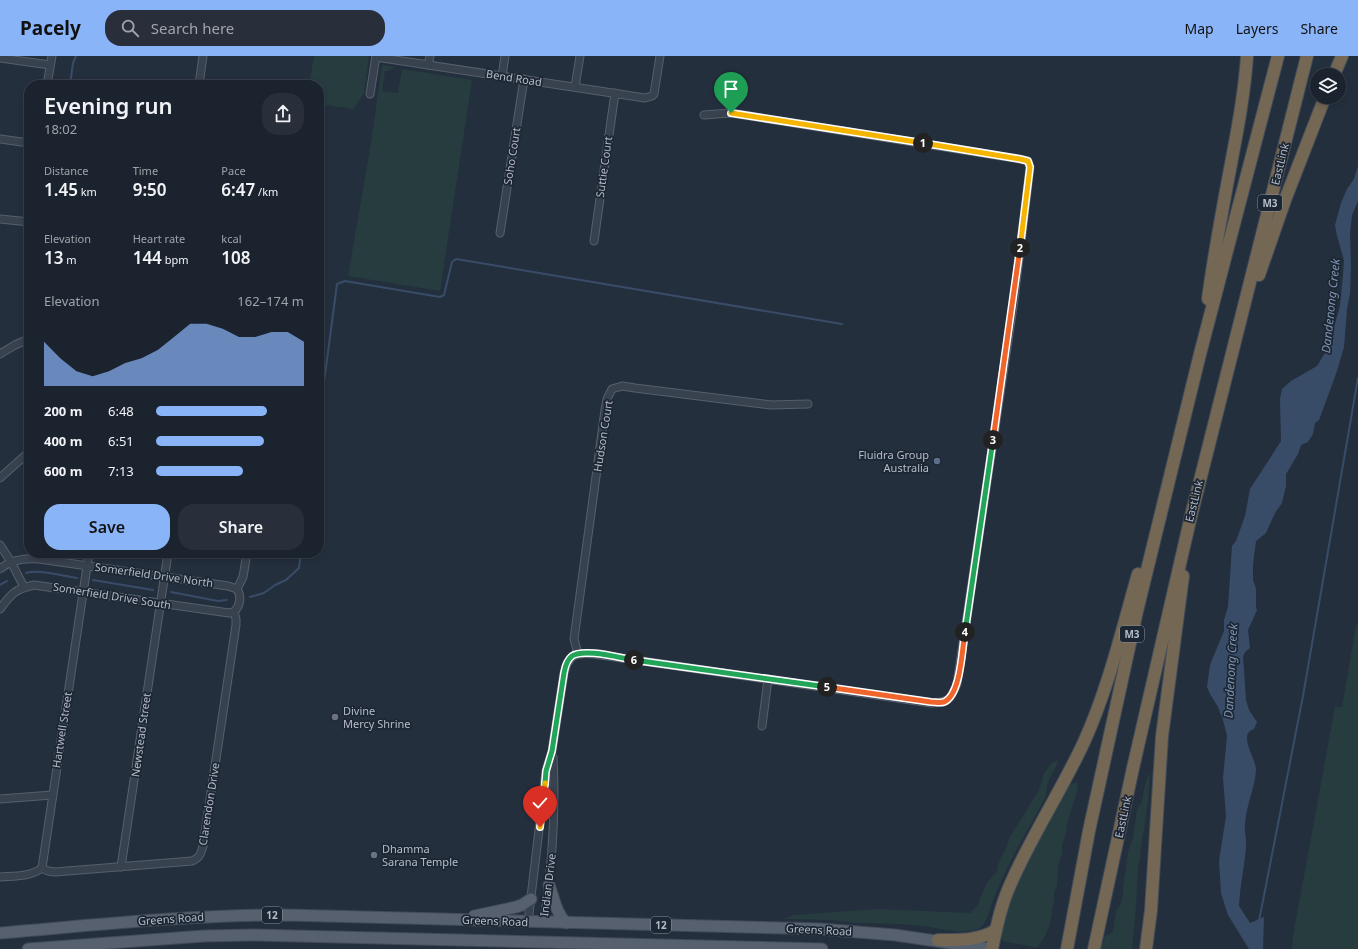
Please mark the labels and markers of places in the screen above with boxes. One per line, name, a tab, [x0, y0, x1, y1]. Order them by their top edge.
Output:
pin	[714, 72, 748, 113]
pin: 1	[913, 133, 933, 153]
pin: 2	[1010, 238, 1030, 258]
pin: 3	[983, 430, 1003, 450]
place label: Fluidra Group Australia	[858, 447, 929, 475]
marker: Fluidra Group Australia	[932, 456, 942, 466]
pin: 4	[955, 622, 975, 642]
pin: 6	[624, 650, 644, 670]
pin: 5	[817, 677, 837, 697]
place label: Divine Mercy Shrine	[343, 703, 410, 731]
marker: Divine Mercy Shrine	[330, 712, 340, 722]
pin	[523, 786, 557, 827]
place label: Dhamma Sarana Temple	[382, 841, 458, 869]
marker: Dhamma Sarana Temple	[369, 850, 379, 860]

